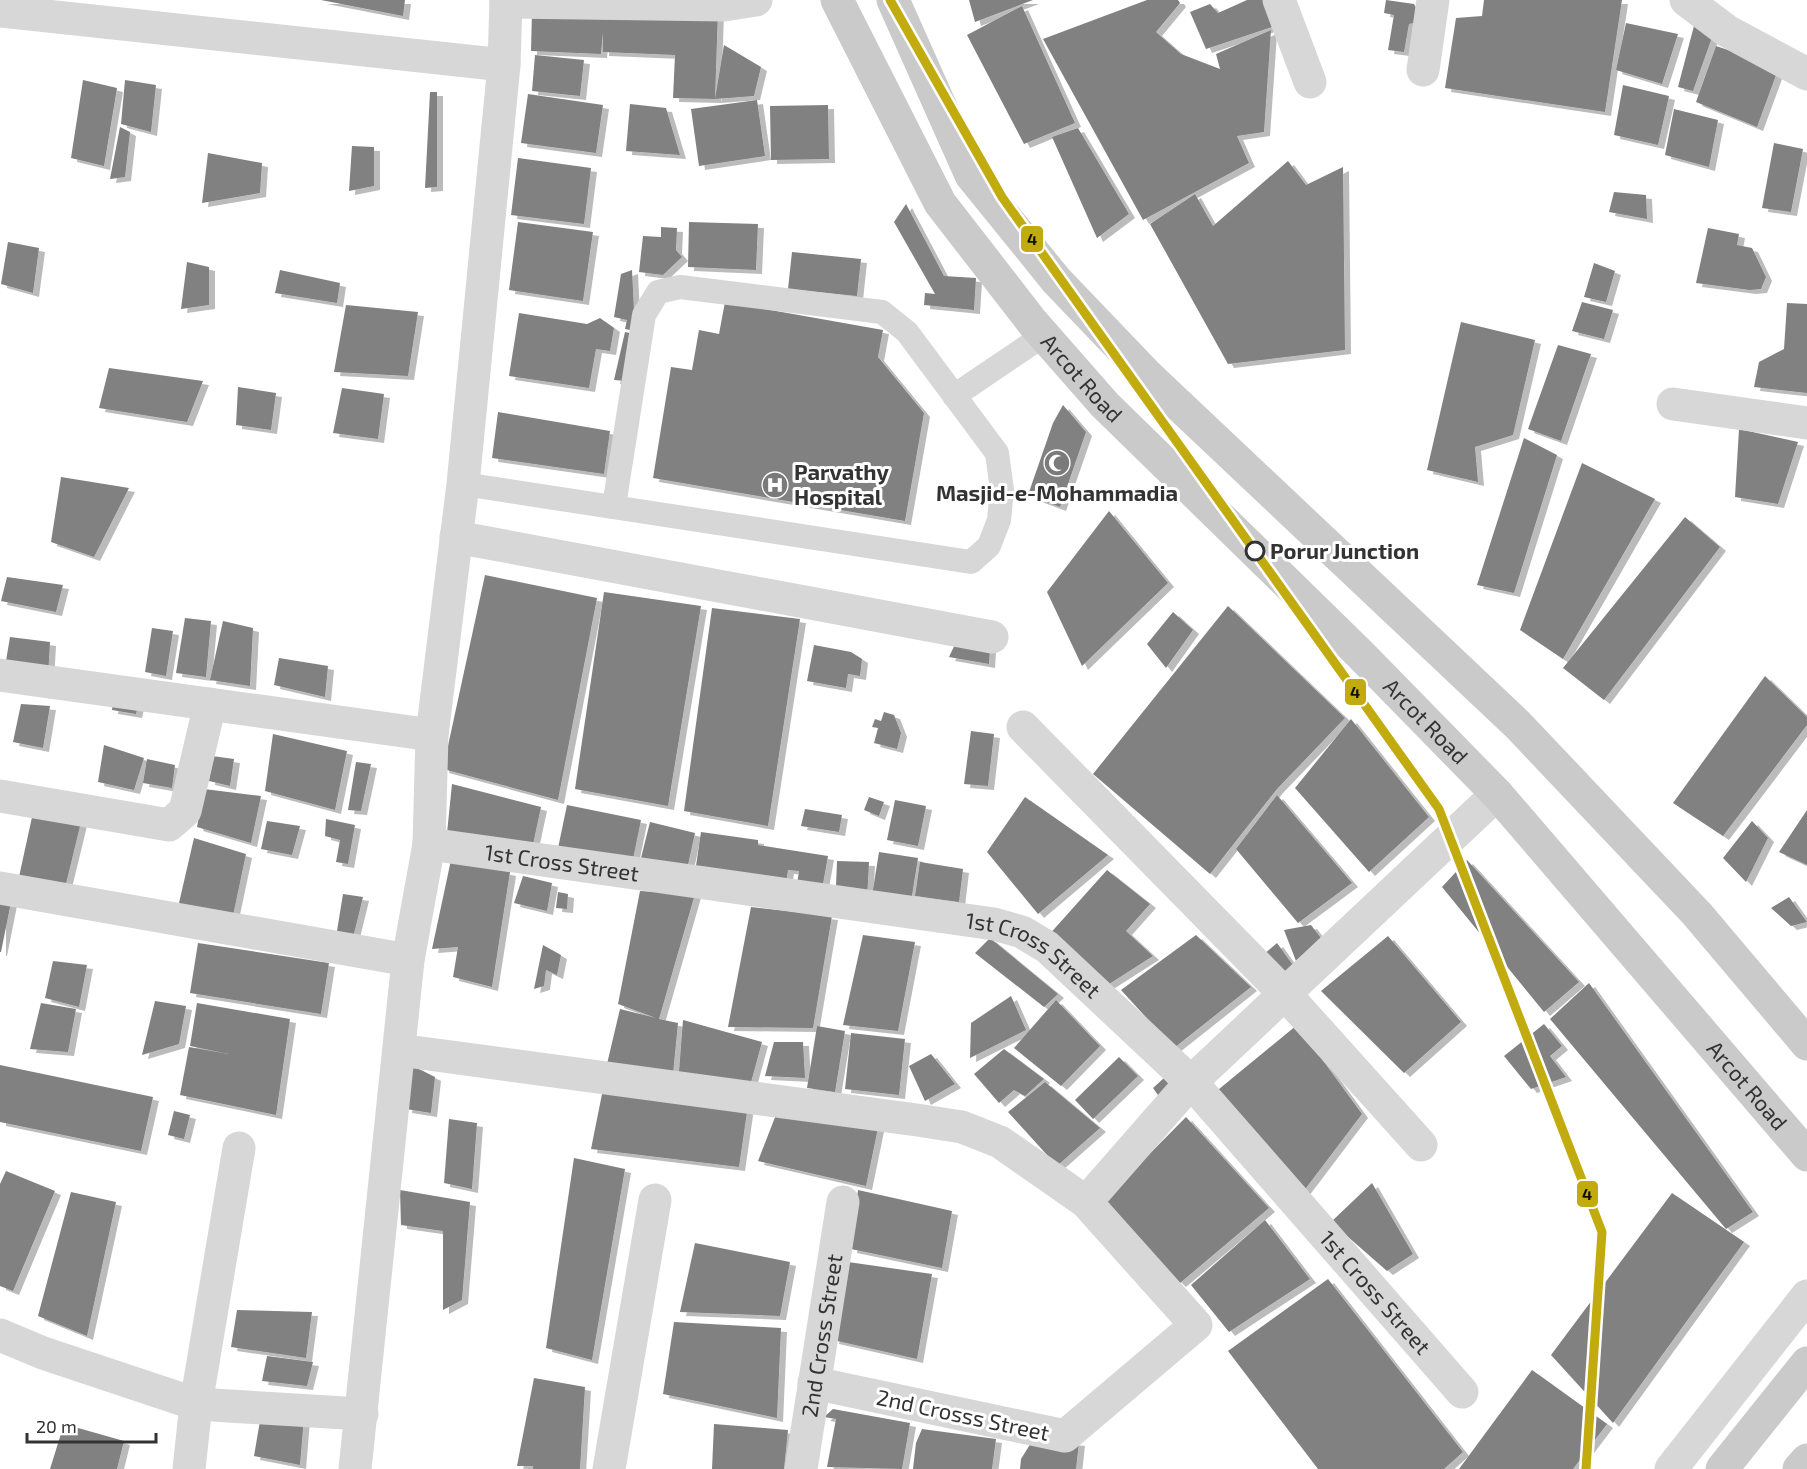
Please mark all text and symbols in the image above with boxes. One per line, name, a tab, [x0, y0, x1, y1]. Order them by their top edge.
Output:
line badge: 4	[1020, 225, 1044, 253]
text: 4	[1027, 229, 1037, 248]
street label: Arcot Road	[1036, 328, 1128, 427]
mosque icon: Masjid-e-Mohammadia	[1042, 448, 1072, 478]
place label: Parvathy Hospital	[794, 458, 890, 509]
hospital icon: Parvathy Hospital	[760, 470, 790, 500]
place label: Masjid-e-Mohammadia	[936, 479, 1178, 505]
place label: Porur Junction	[1270, 537, 1419, 563]
marker: Porur Junction	[1245, 541, 1265, 561]
street label: Arcot Road	[1379, 672, 1474, 769]
line badge: 4	[1344, 678, 1367, 706]
text: 4	[1350, 682, 1360, 701]
street label: 1st Cross Street	[483, 838, 641, 886]
street label: 1st Cross Street	[964, 906, 1107, 1003]
street label: Arcot Road	[1703, 1035, 1793, 1135]
line badge: 4	[1576, 1180, 1599, 1208]
text: 4	[1582, 1184, 1592, 1203]
street label: 1st Cross Street	[1315, 1225, 1437, 1359]
street label: 2nd Cross Street	[795, 1252, 847, 1419]
street label: 2nd Crosss Street	[875, 1383, 1052, 1445]
scale bar	[27, 1406, 156, 1444]
text: 20 m	[36, 1415, 77, 1437]

